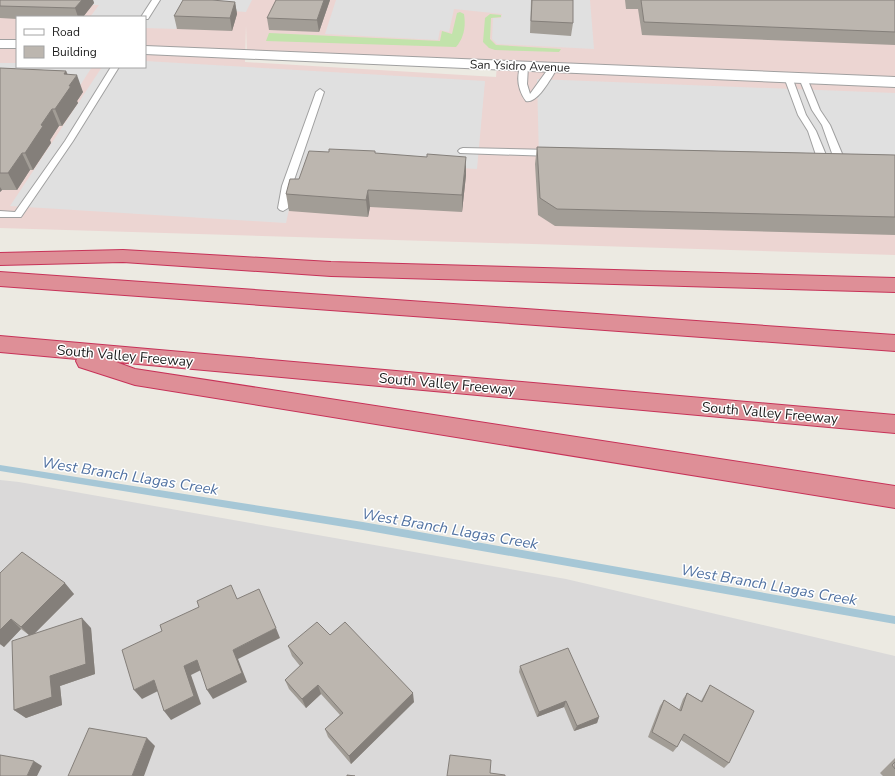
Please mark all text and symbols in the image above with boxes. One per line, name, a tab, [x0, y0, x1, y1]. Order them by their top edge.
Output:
legend	[16, 16, 146, 68]
text: Road	[52, 24, 80, 40]
text: Building	[52, 44, 97, 60]
street label: San Ysidro Avenue	[470, 56, 570, 76]
street label: South Valley Freeway	[56, 341, 195, 371]
street label: South Valley Freeway	[378, 369, 517, 399]
street label: South Valley Freeway	[701, 398, 840, 428]
water label: West Branch Llagas Creek	[40, 452, 220, 500]
water label: West Branch Llagas Creek	[360, 504, 540, 554]
water label: West Branch Llagas Creek	[679, 560, 859, 610]

